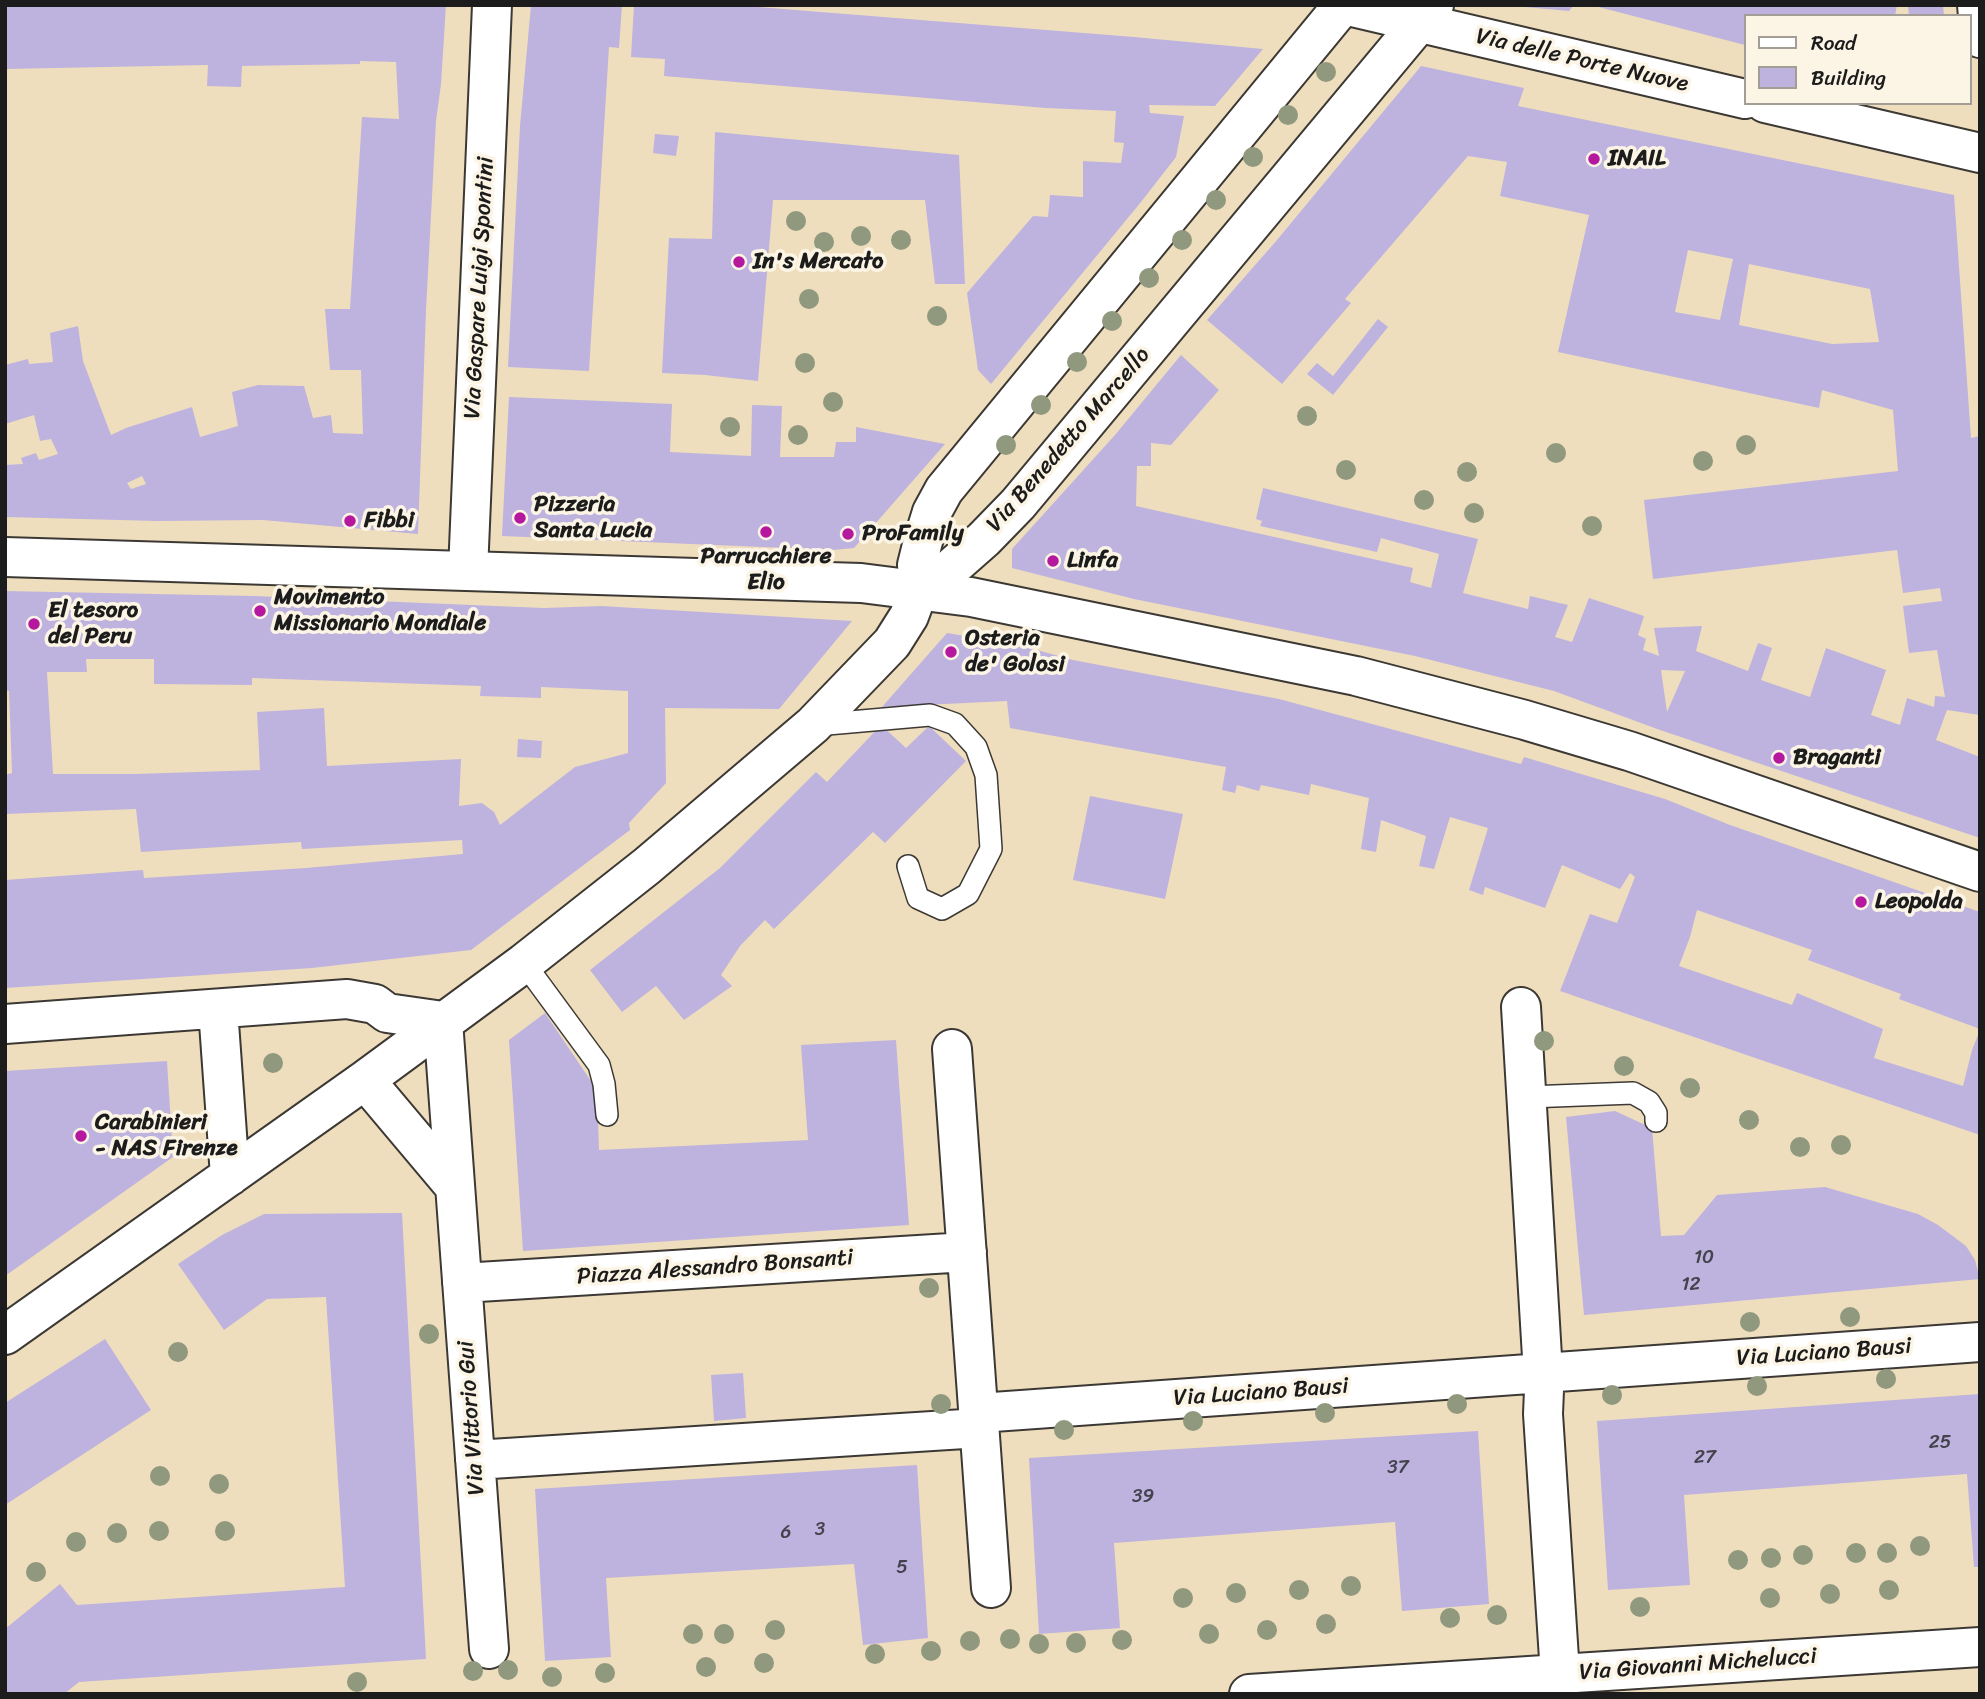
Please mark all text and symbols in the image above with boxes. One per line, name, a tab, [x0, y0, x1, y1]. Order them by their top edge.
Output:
legend	[1744, 14, 1971, 105]
street label: Via delle Porte Nuove	[1473, 23, 1691, 99]
text: Road	[1811, 24, 1856, 62]
text: Building	[1811, 59, 1886, 97]
place label: INAIL	[1608, 145, 1666, 173]
marker: INAIL	[1586, 151, 1602, 167]
street label: Via Gaspare Luigi Spontini	[459, 156, 501, 420]
place label: In's Mercato	[753, 248, 883, 276]
marker: In's Mercato	[731, 254, 747, 270]
street label: Via Benedetto Marcello	[981, 342, 1157, 538]
place label: Pizzeria Santa Lucia	[534, 491, 652, 545]
place label: Fibbi	[364, 507, 414, 535]
marker: Pizzeria Santa Lucia	[512, 510, 528, 526]
marker: Fibbi	[342, 513, 358, 529]
place label: ProFamily	[862, 520, 964, 548]
marker: Parrucchiere Elio	[758, 524, 774, 540]
marker: ProFamily	[840, 526, 856, 542]
place label: Parrucchiere Elio	[700, 543, 832, 597]
place label: Linfa	[1067, 547, 1118, 575]
marker: Linfa	[1045, 553, 1061, 569]
place label: Movimento Missionario Mondiale	[274, 584, 486, 638]
place label: El tesoro del Peru	[48, 597, 138, 651]
marker: Movimento Missionario Mondiale	[252, 603, 268, 619]
marker: El tesoro del Peru	[26, 616, 42, 632]
place label: Osteria de' Golosi	[965, 625, 1065, 679]
marker: Osteria de' Golosi	[943, 644, 959, 660]
place label: Braganti	[1793, 744, 1881, 772]
marker: Braganti	[1771, 750, 1787, 766]
place label: Leopolda	[1875, 888, 1963, 916]
marker: Leopolda	[1853, 894, 1869, 910]
place label: Carabinieri - NAS Firenze	[95, 1109, 238, 1163]
marker: Carabinieri - NAS Firenze	[73, 1128, 89, 1144]
street label: Piazza Alessandro Bonsanti	[576, 1245, 854, 1291]
house number: 10	[1694, 1247, 1714, 1269]
house number: 12	[1681, 1274, 1701, 1296]
street label: Via Luciano Bausi	[1736, 1333, 1912, 1373]
street label: Via Vittorio Gui	[453, 1340, 491, 1496]
street label: Via Luciano Bausi	[1173, 1373, 1349, 1413]
house number: 25	[1929, 1432, 1951, 1454]
house number: 27	[1694, 1447, 1716, 1469]
house number: 37	[1387, 1457, 1409, 1479]
house number: 39	[1132, 1486, 1154, 1508]
house number: 3	[815, 1519, 825, 1541]
house number: 6	[781, 1522, 791, 1544]
house number: 5	[896, 1557, 908, 1579]
street label: Via Giovanni Michelucci	[1578, 1643, 1818, 1687]

